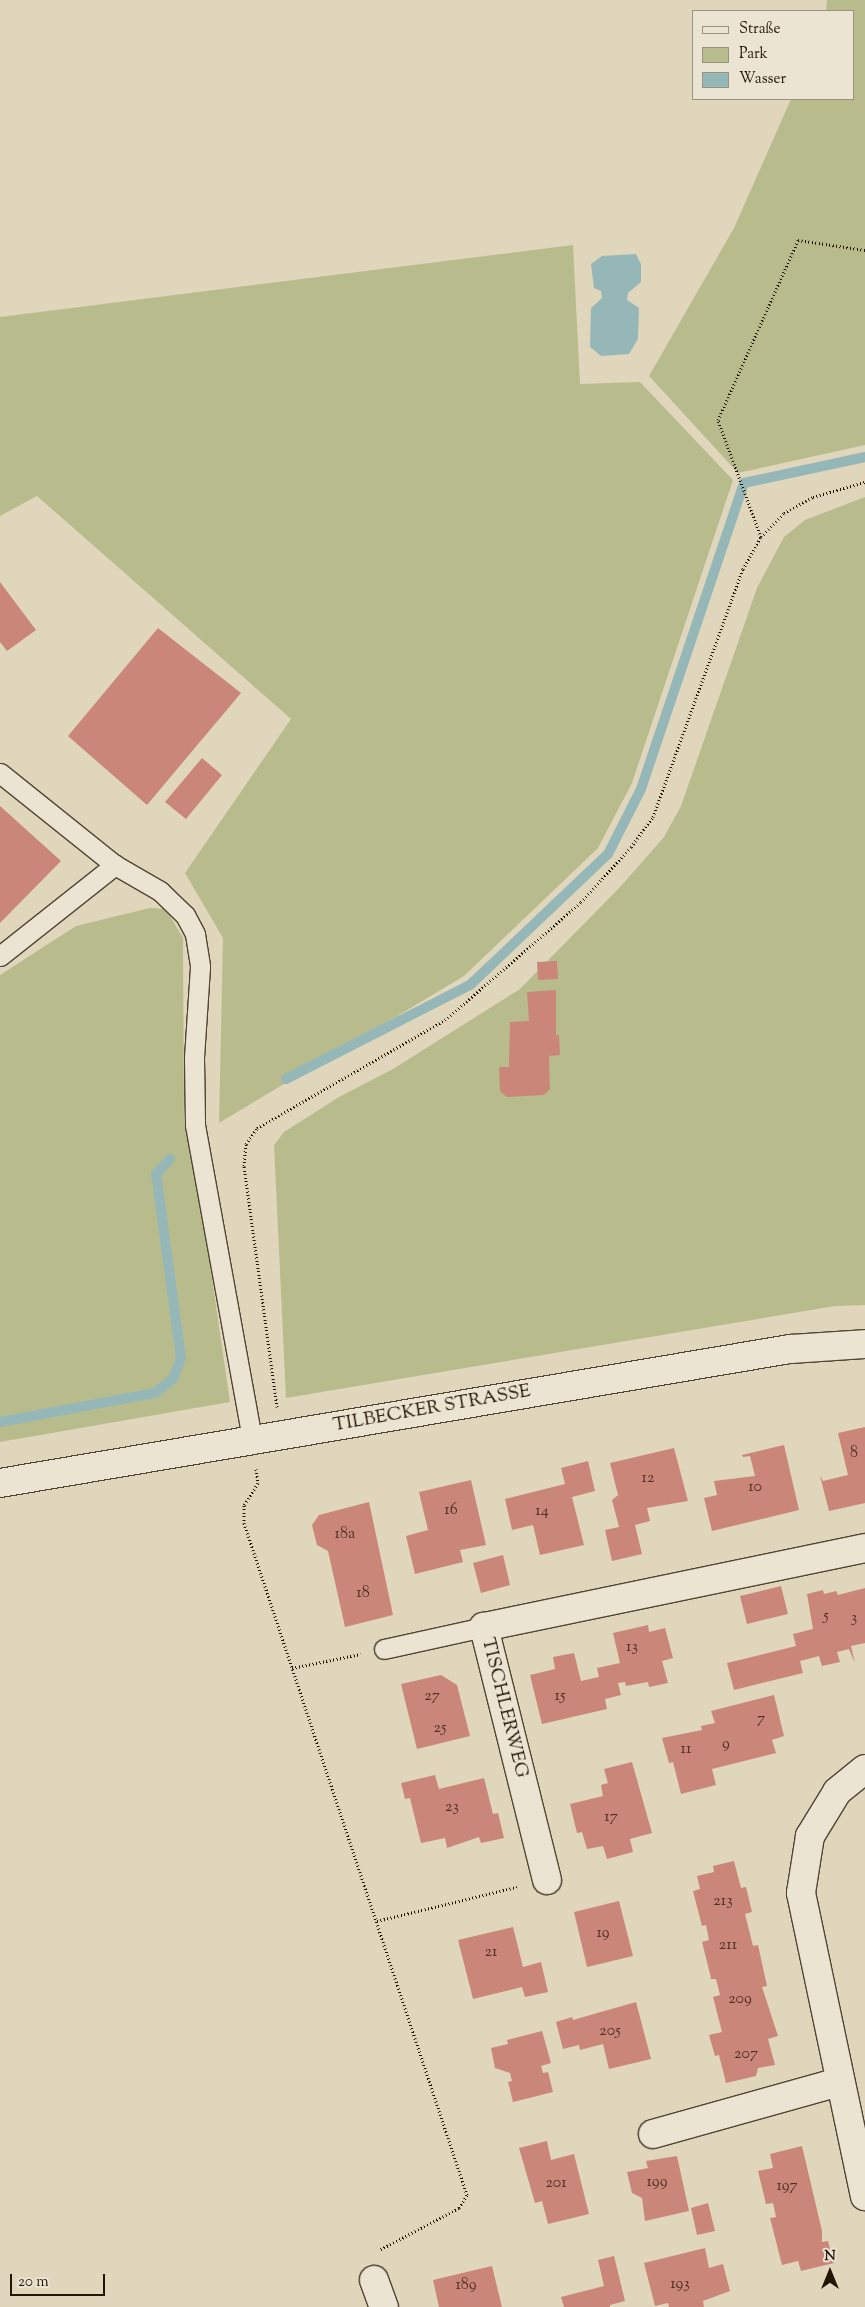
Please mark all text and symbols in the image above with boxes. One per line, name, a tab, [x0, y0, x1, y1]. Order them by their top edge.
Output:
legend	[692, 10, 855, 100]
text: Straße	[739, 19, 781, 40]
text: Park	[739, 44, 768, 65]
text: Wasser	[739, 69, 786, 90]
street label: TILBECKER STRASSE	[331, 1380, 533, 1438]
house number: 8	[850, 1444, 858, 1464]
house number: 12	[642, 1469, 654, 1489]
house number: 10	[748, 1478, 762, 1498]
house number: 16	[444, 1501, 458, 1521]
house number: 14	[535, 1502, 549, 1522]
house number: 18a	[335, 1525, 355, 1545]
house number: 18	[356, 1584, 370, 1604]
house number: 5	[823, 1607, 829, 1627]
house number: 3	[851, 1609, 857, 1629]
street label: TISCHLERWEG	[476, 1636, 532, 1780]
house number: 13	[626, 1638, 638, 1658]
house number: 27	[424, 1687, 440, 1707]
house number: 15	[555, 1687, 565, 1707]
house number: 7	[757, 1710, 765, 1730]
house number: 25	[434, 1719, 446, 1739]
house number: 9	[722, 1735, 730, 1755]
house number: 11	[681, 1740, 691, 1760]
house number: 23	[445, 1798, 459, 1818]
house number: 17	[604, 1808, 618, 1828]
house number: 213	[713, 1892, 733, 1912]
house number: 19	[596, 1924, 610, 1944]
house number: 211	[719, 1936, 737, 1956]
house number: 21	[485, 1943, 497, 1963]
house number: 209	[728, 1990, 752, 2010]
house number: 205	[599, 2022, 621, 2042]
house number: 207	[734, 2045, 758, 2065]
house number: 199	[647, 2173, 667, 2193]
house number: 201	[545, 2174, 567, 2194]
house number: 197	[776, 2177, 798, 2197]
north arrow	[805, 2247, 855, 2297]
text: N	[824, 2247, 836, 2267]
scale bar	[12, 2264, 108, 2296]
text: 20 m	[18, 2272, 49, 2293]
house number: 193	[670, 2275, 690, 2295]
house number: 189	[455, 2276, 477, 2296]

